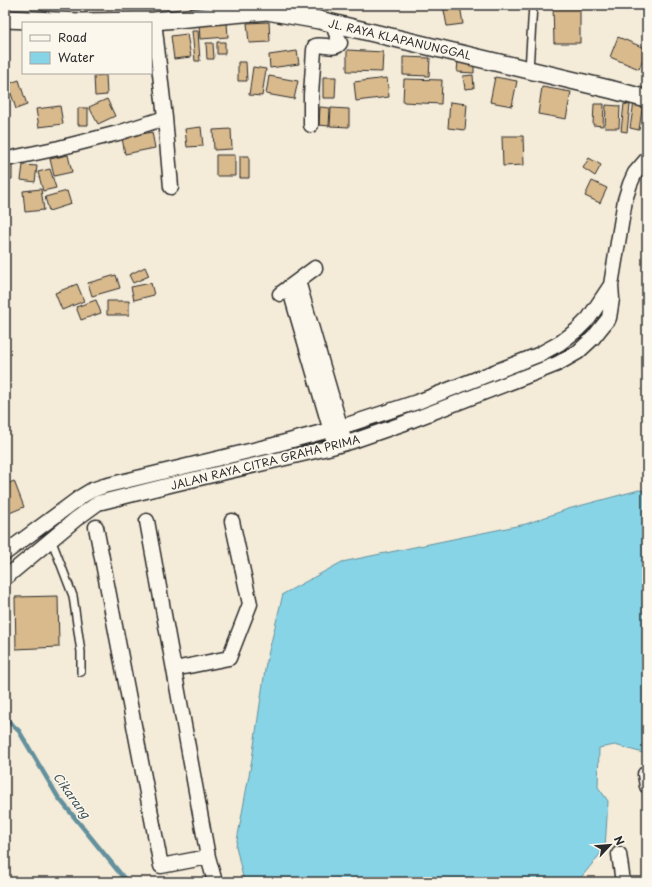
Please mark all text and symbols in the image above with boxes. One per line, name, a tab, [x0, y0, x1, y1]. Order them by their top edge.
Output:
street label: JL. RAYA KLAPANUNGGAL	[327, 14, 473, 64]
legend	[22, 22, 152, 74]
text: Road	[58, 28, 87, 46]
text: Water	[58, 48, 95, 66]
street label: JALAN RAYA CITRA GRAHA PRIMA	[169, 430, 362, 494]
water label: Cikarang	[49, 768, 95, 823]
north arrow	[590, 825, 630, 865]
text: N	[610, 833, 629, 848]

